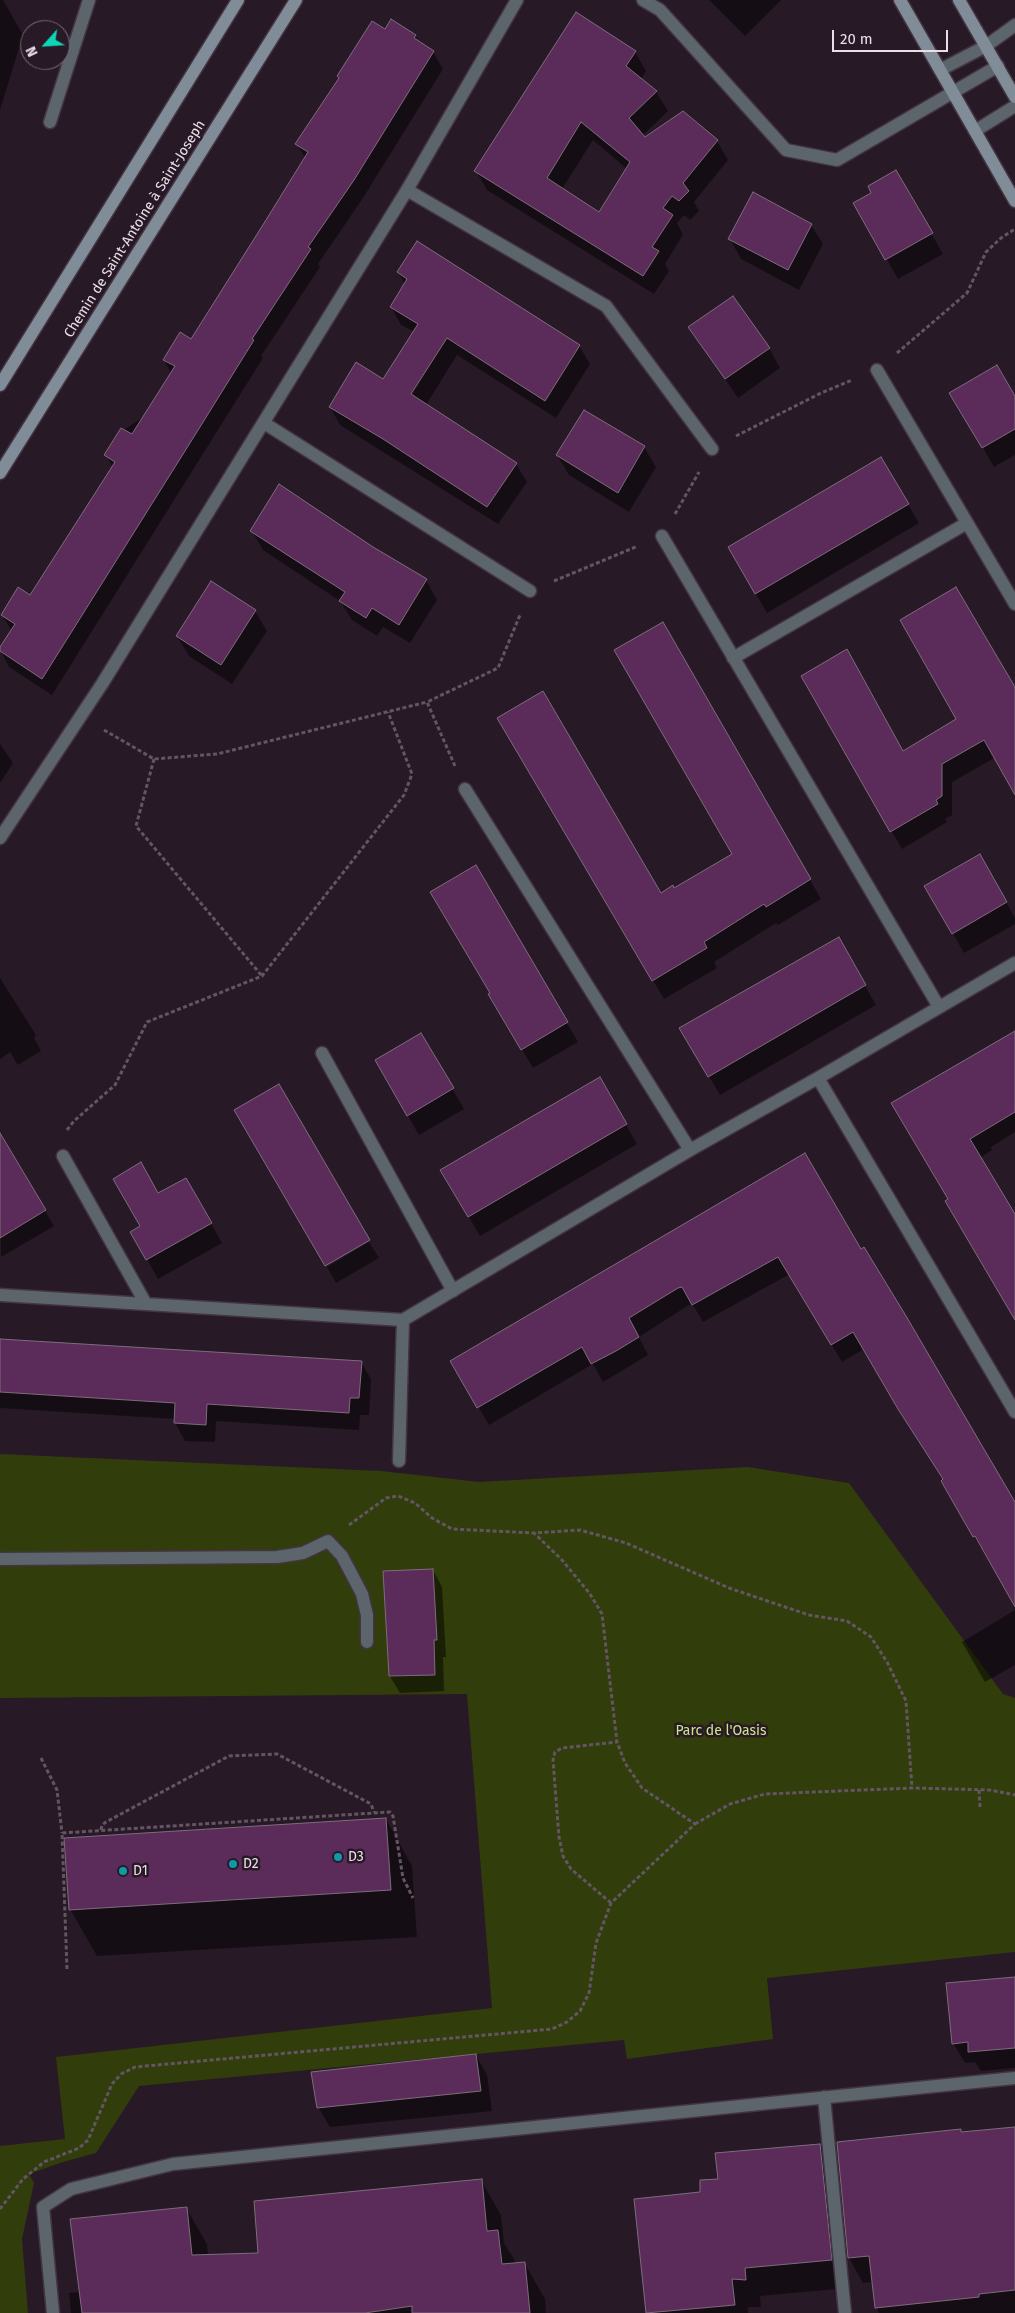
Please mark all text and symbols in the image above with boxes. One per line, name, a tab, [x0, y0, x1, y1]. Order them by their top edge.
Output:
north arrow	[20, 20, 70, 70]
scale bar	[835, 20, 951, 52]
text: 20 m	[840, 30, 873, 48]
text: N	[22, 43, 42, 59]
street label: Chemin de Saint-Antoine à Saint-Joseph	[61, 117, 209, 341]
park label: Parc de l'Oasis	[675, 1723, 767, 1739]
place label: D3	[348, 1849, 364, 1865]
marker: D3	[332, 1851, 344, 1863]
place label: D2	[243, 1856, 259, 1872]
marker: D2	[227, 1858, 239, 1870]
place label: D1	[133, 1863, 148, 1879]
marker: D1	[117, 1865, 129, 1877]

